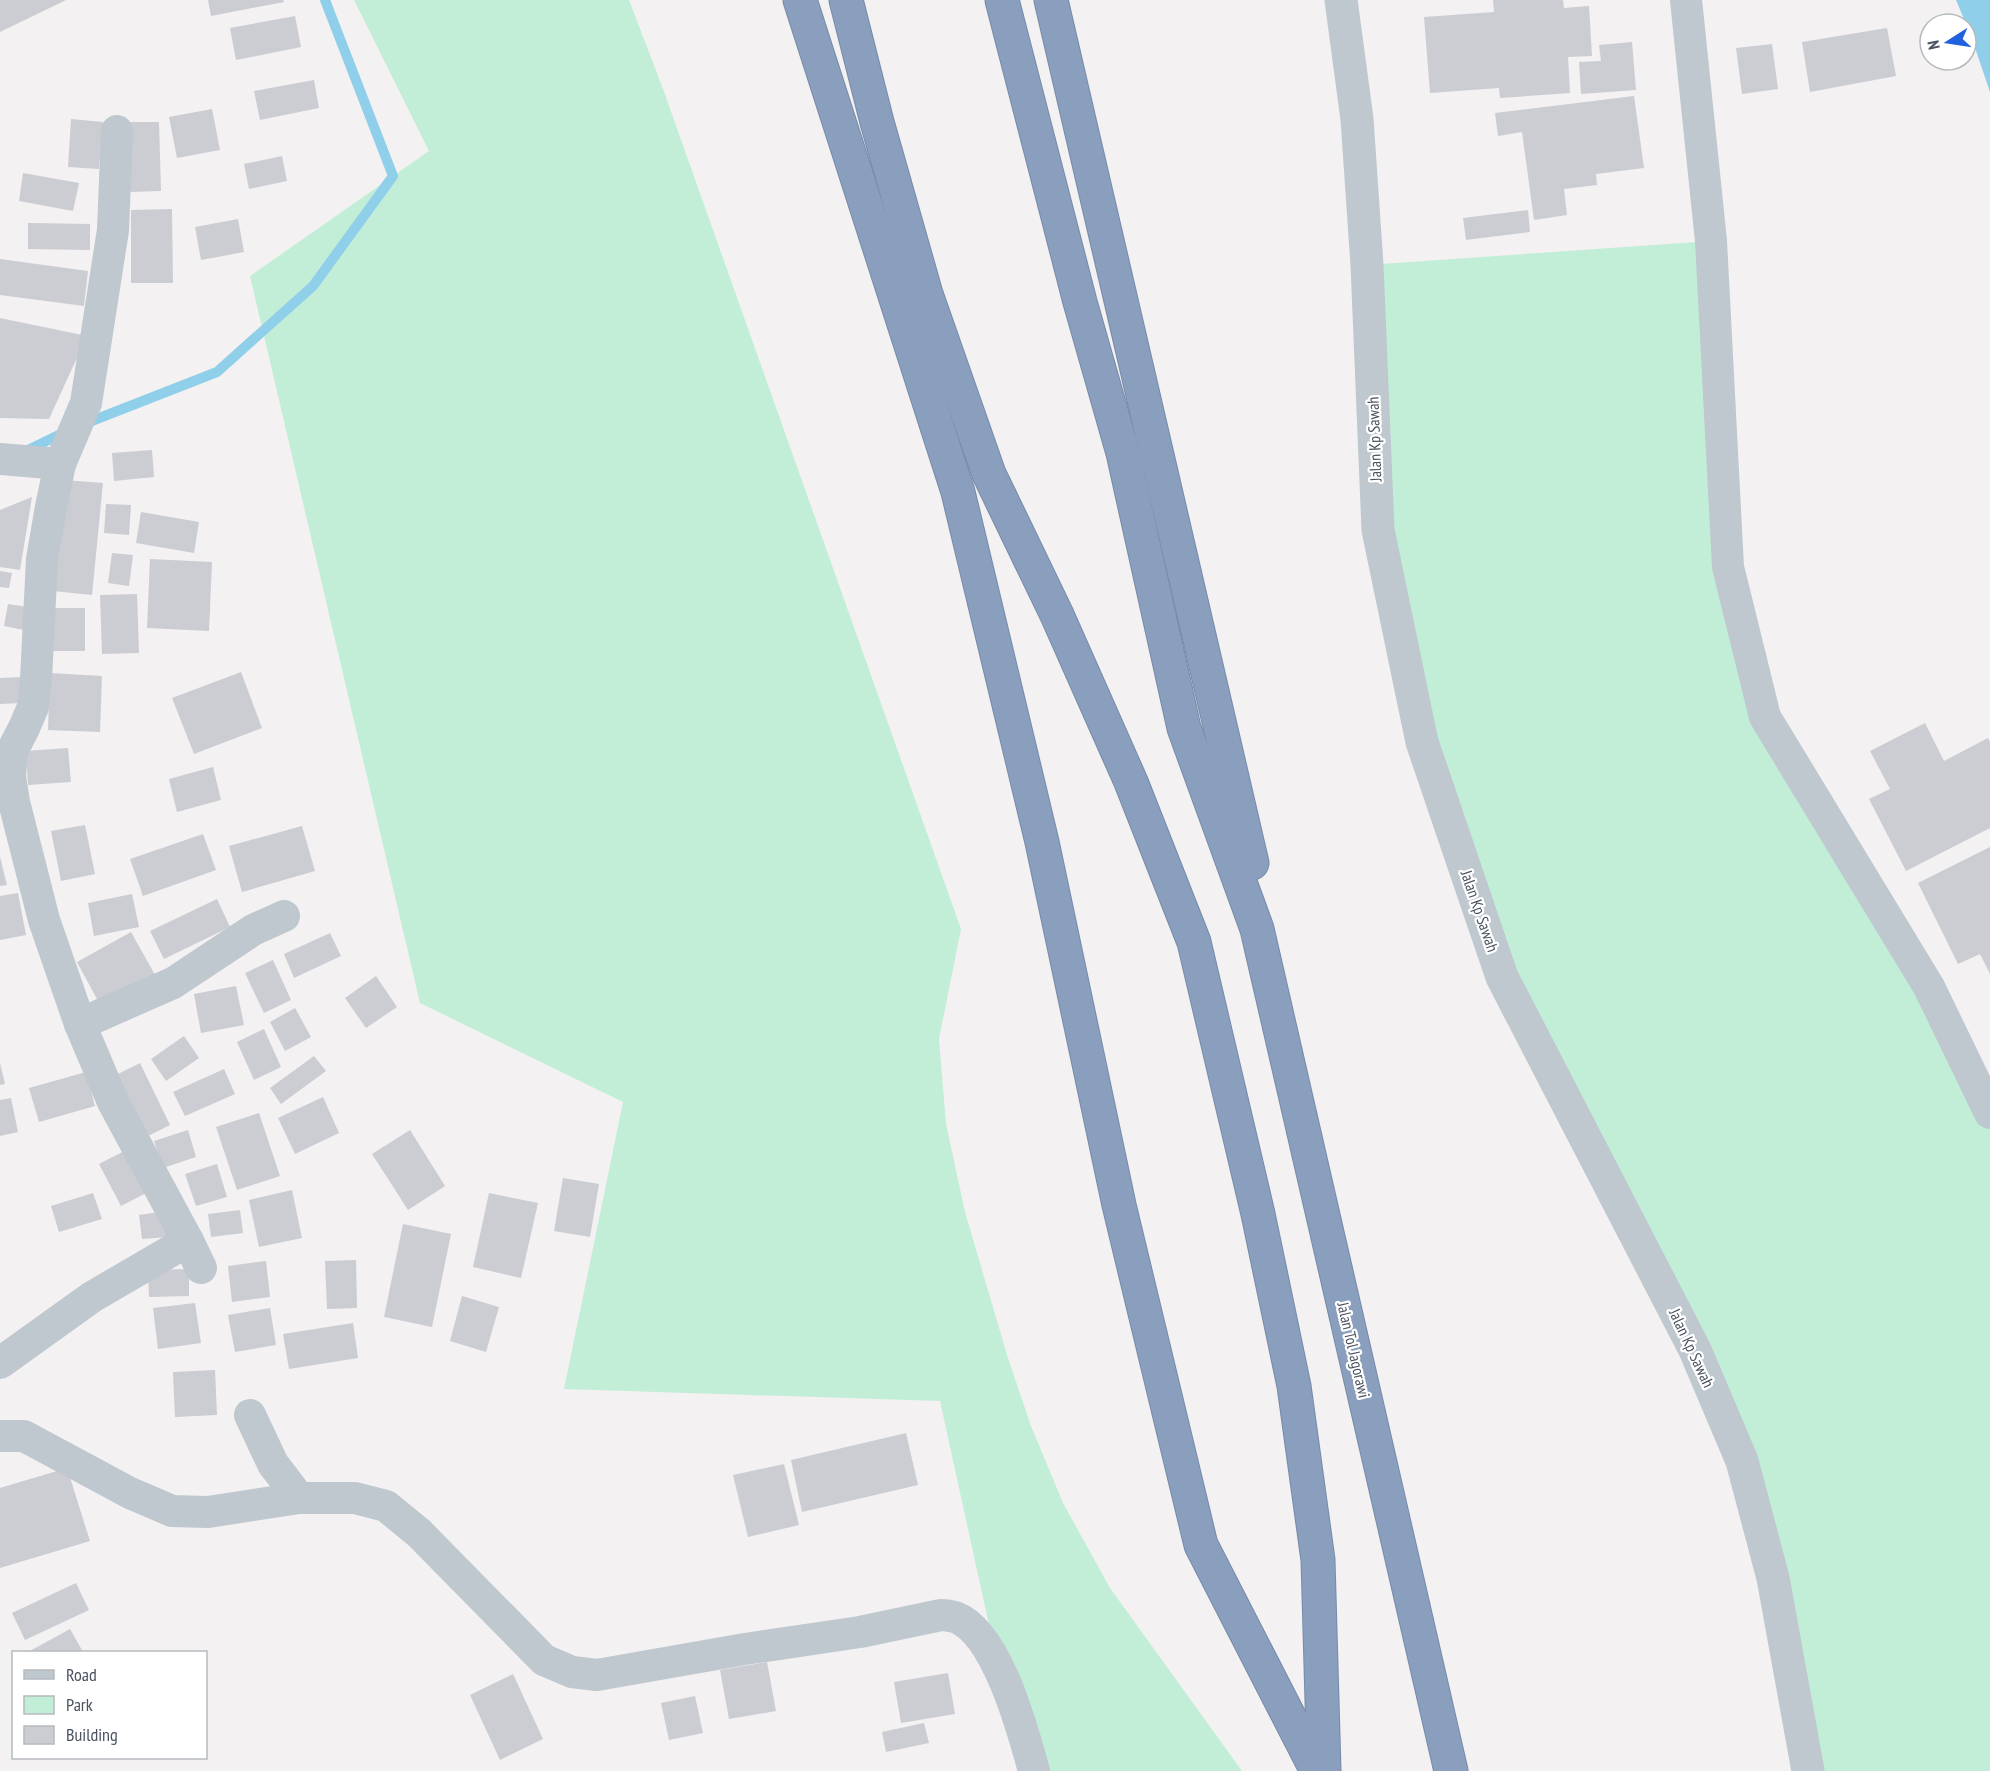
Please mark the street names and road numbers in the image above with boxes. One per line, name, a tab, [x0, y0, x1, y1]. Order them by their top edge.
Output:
street label: Jalan Kp Sawah	[1363, 396, 1386, 483]
street label: Jalan Kp Sawah	[1456, 867, 1503, 954]
street label: Jalan Tol Jagorawi	[1333, 1299, 1375, 1400]
street label: Jalan Kp Sawah	[1665, 1304, 1719, 1391]

